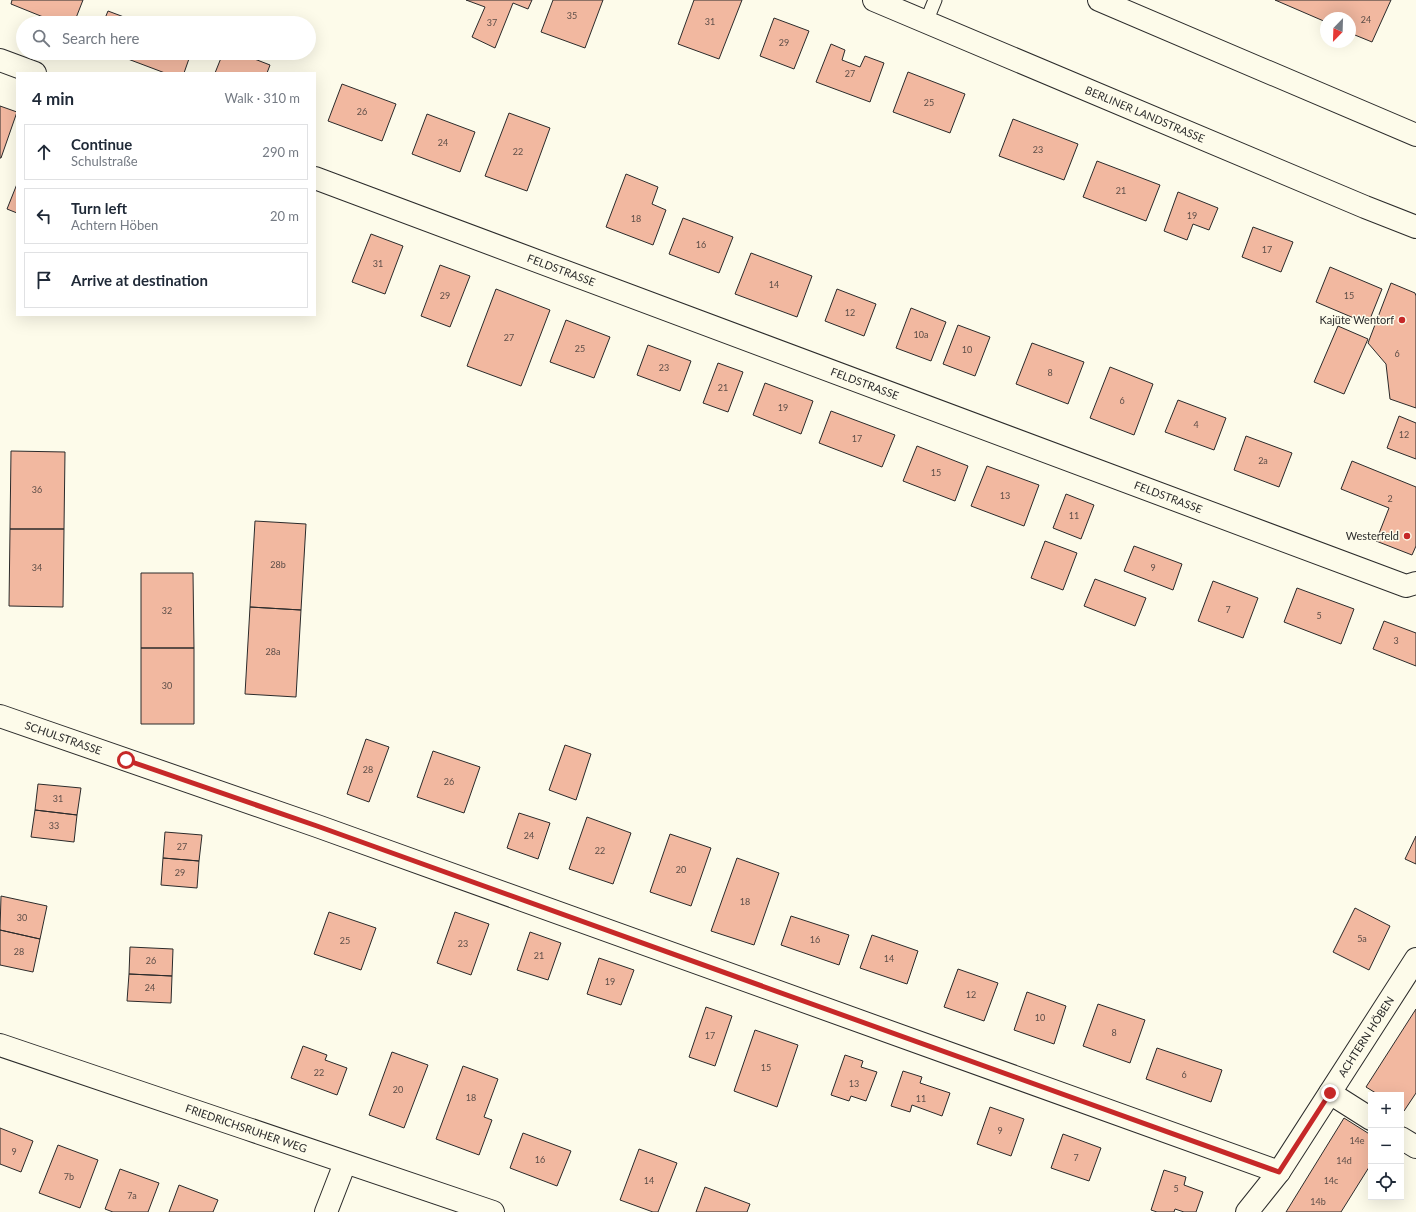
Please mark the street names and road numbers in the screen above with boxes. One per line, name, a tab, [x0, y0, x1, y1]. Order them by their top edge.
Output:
street label: BERLINER LANDSTRASSE	[1083, 83, 1207, 145]
street label: FELDSTRASSE	[526, 251, 597, 288]
street label: FELDSTRASSE	[829, 364, 901, 402]
street label: FELDSTRASSE	[1133, 478, 1204, 515]
street label: SCHULSTRASSE	[23, 718, 104, 757]
street label: ACHTERN HÖBEN	[1335, 994, 1396, 1079]
street label: FRIEDRICHSRUHER WEG	[184, 1101, 309, 1155]

